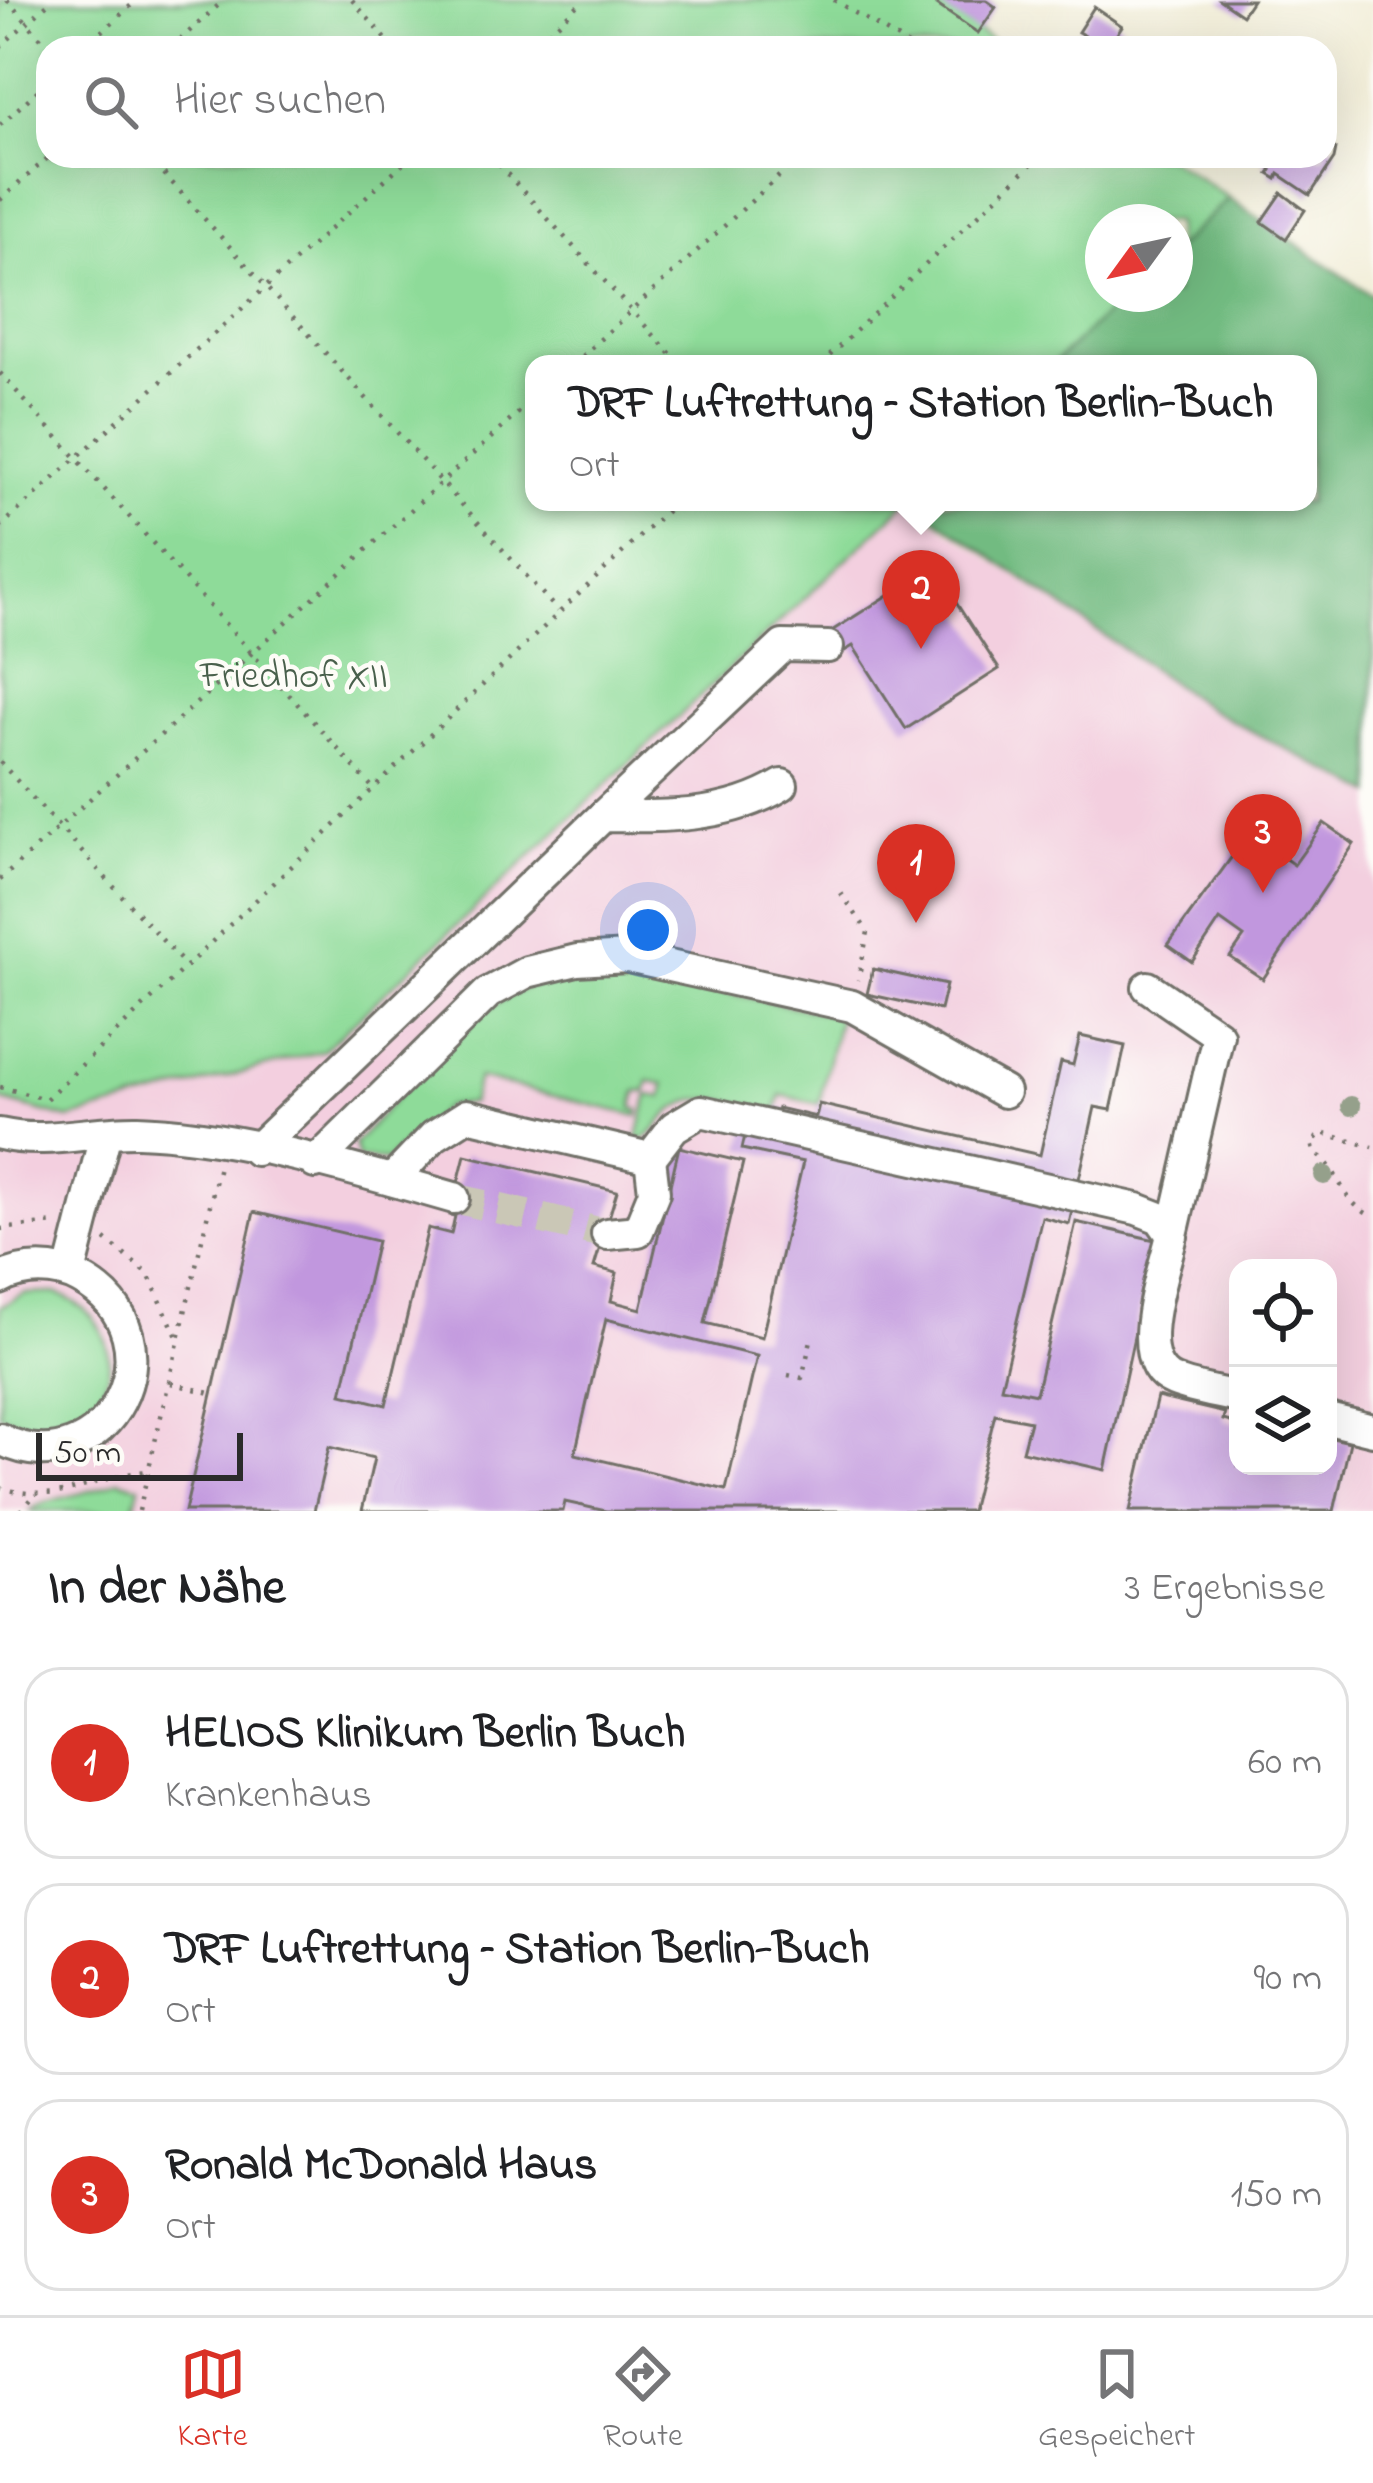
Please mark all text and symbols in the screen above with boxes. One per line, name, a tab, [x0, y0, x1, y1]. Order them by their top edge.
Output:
search box	[36, 36, 1337, 168]
icon: search	[78, 69, 144, 135]
text: Hier suchen	[174, 69, 386, 135]
north arrow	[1085, 204, 1193, 312]
popup	[525, 355, 1317, 511]
text: DRF Luftrettung – Station Berlin-Buch	[569, 372, 1273, 438]
text: Ort	[569, 438, 620, 495]
pin: 2	[882, 550, 960, 649]
park label: Friedhof XII	[199, 649, 388, 706]
pin: 3	[1224, 794, 1302, 893]
pin: 1	[877, 824, 955, 923]
your location	[618, 900, 678, 960]
map controls	[1229, 1259, 1337, 1475]
button: locate	[1229, 1259, 1337, 1367]
button: layers	[1229, 1367, 1337, 1475]
scale bar	[36, 1427, 243, 1480]
text: 50 m	[54, 1430, 121, 1478]
text: In der Nähe	[48, 1552, 285, 1627]
text: 3 Ergebnisse	[1124, 1561, 1325, 1618]
text: HELIOS Klinikum Berlin Buch	[165, 1702, 685, 1768]
text: 1	[84, 1735, 96, 1792]
text: 60 m	[1248, 1735, 1322, 1792]
text: Krankenhaus	[165, 1768, 372, 1825]
text: DRF Luftrettung – Station Berlin-Buch	[165, 1918, 870, 1984]
text: 2	[80, 1951, 100, 2008]
text: 90 m	[1253, 1951, 1322, 2008]
text: Ort	[165, 1984, 216, 2041]
text: Ronald McDonald Haus	[165, 2134, 597, 2200]
text: 3	[82, 2167, 98, 2224]
text: 150 m	[1230, 2167, 1322, 2224]
text: Ort	[165, 2200, 216, 2257]
tab: Karte	[178, 2341, 248, 2461]
tab: Route	[603, 2341, 683, 2461]
tab: Gespeichert	[1038, 2341, 1195, 2461]

